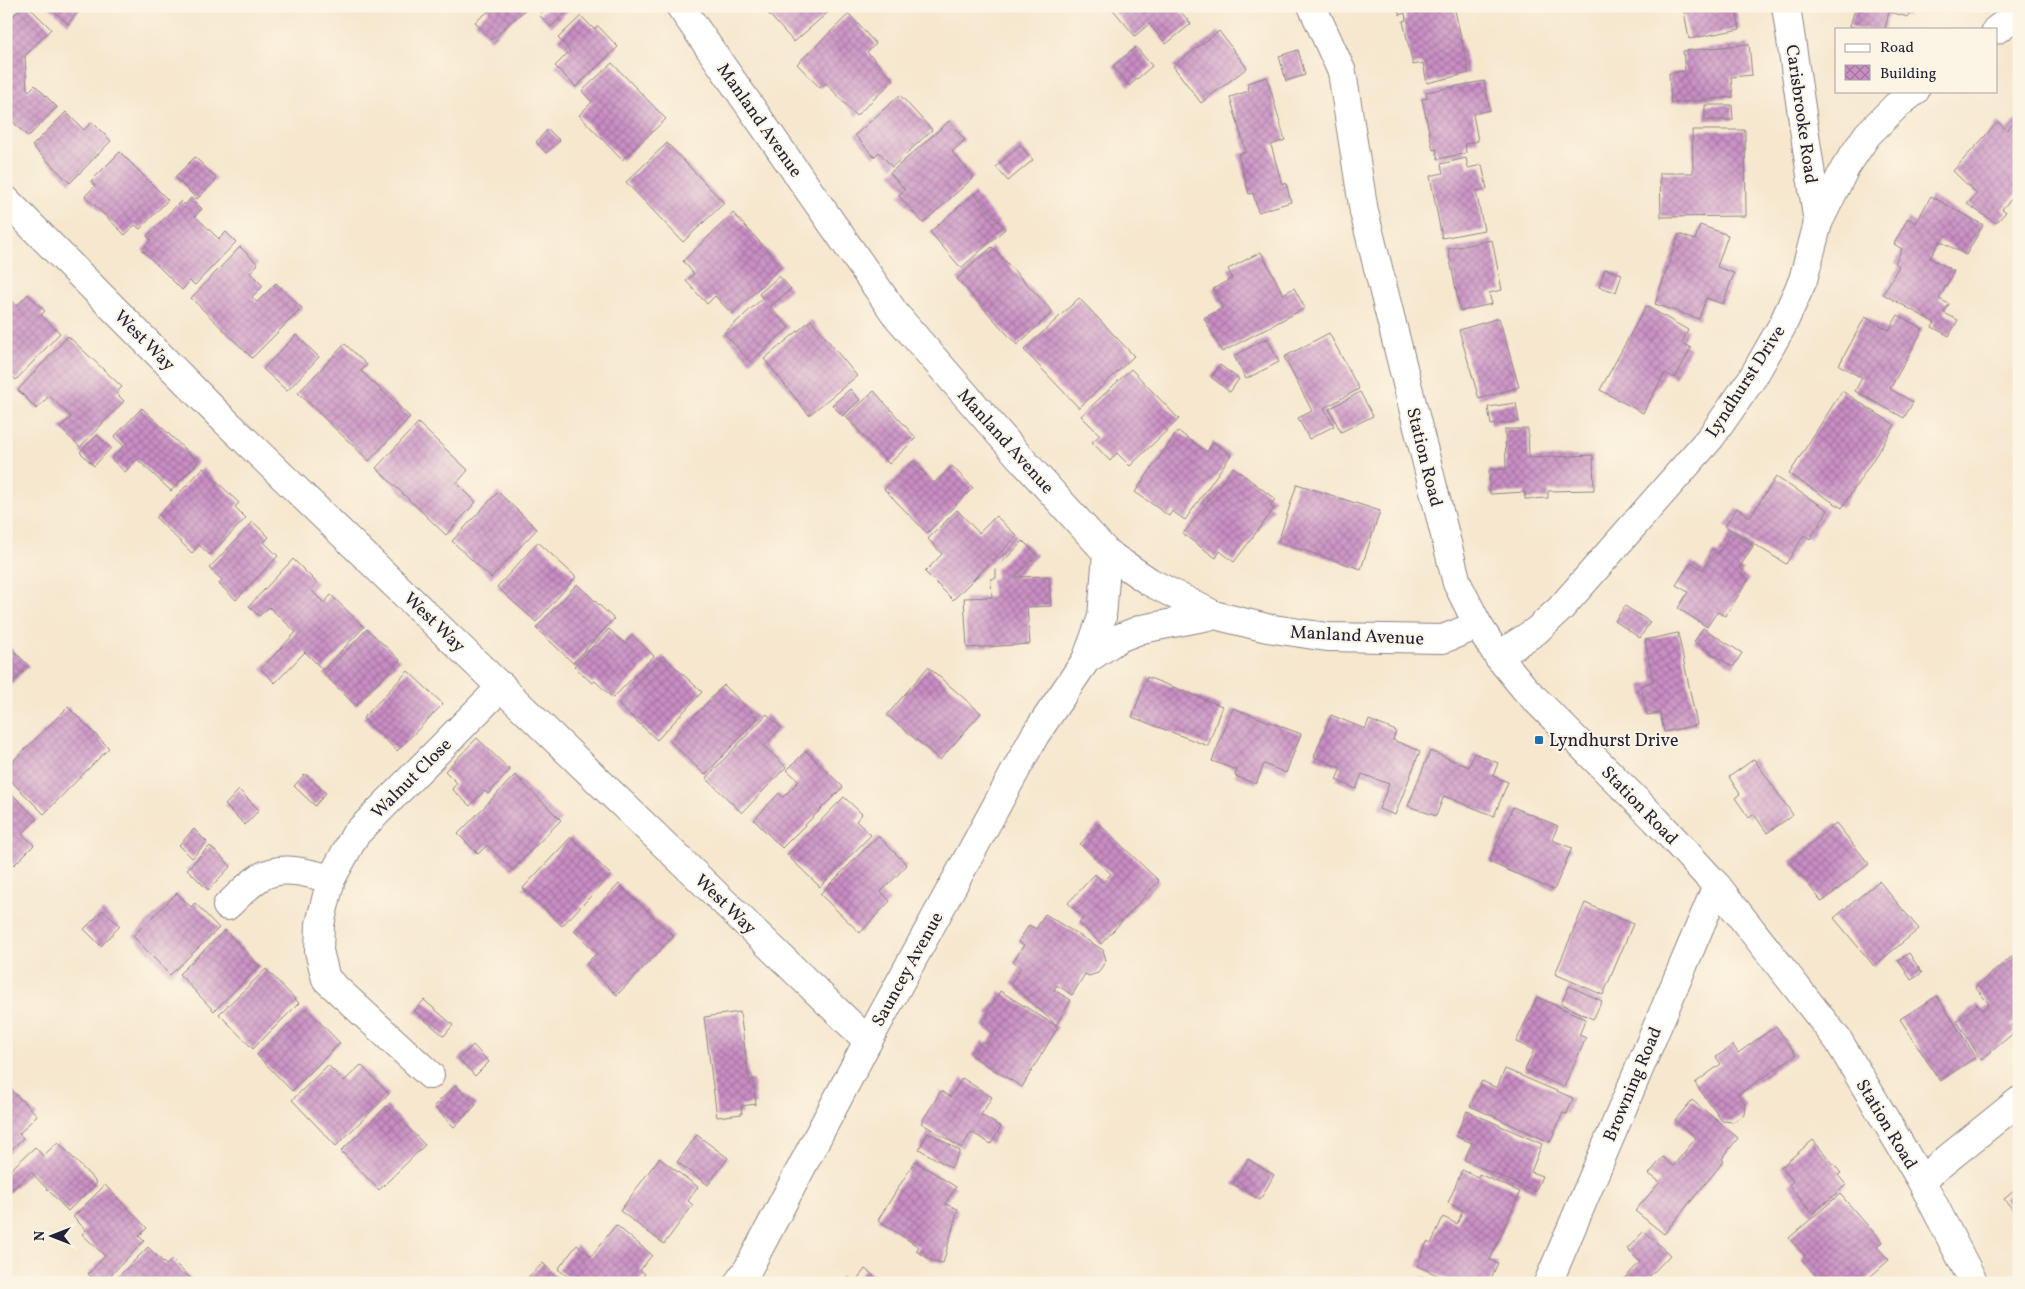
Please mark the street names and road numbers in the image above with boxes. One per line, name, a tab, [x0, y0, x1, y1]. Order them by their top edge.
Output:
street label: Carisbrooke Road	[1778, 43, 1823, 185]
street label: Manland Avenue	[710, 59, 807, 183]
street label: West Way	[108, 305, 180, 377]
street label: Lyndhurst Drive	[1701, 321, 1792, 443]
street label: Manland Avenue	[951, 384, 1059, 500]
street label: Station Road	[1399, 405, 1448, 510]
street label: West Way	[398, 587, 471, 659]
street label: Manland Avenue	[1289, 621, 1425, 652]
street label: Walnut Close	[366, 733, 458, 825]
street label: Station Road	[1595, 761, 1683, 851]
street label: West Way	[689, 869, 762, 941]
street label: Sauncey Avenue	[866, 908, 950, 1032]
street label: Browning Road	[1598, 1023, 1669, 1146]
street label: Station Road	[1849, 1075, 1923, 1175]

